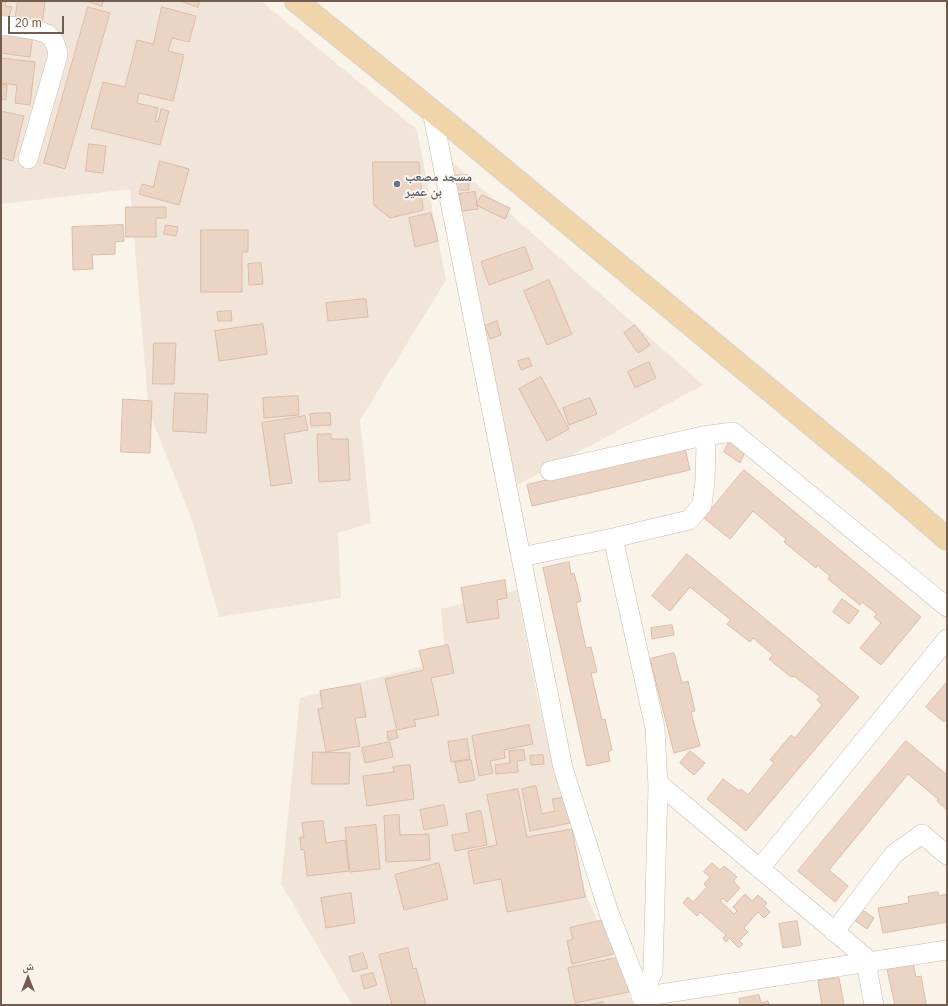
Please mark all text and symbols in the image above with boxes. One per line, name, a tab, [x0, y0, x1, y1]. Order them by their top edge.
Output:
scale bar	[10, 8, 66, 34]
text: 20 m	[15, 16, 42, 30]
place label: مسجد مصعب بن عمير	[405, 169, 472, 200]
marker: مسجد مصعب بن عمير	[392, 179, 402, 189]
north arrow	[8, 958, 48, 998]
text: ش	[22, 960, 34, 972]

